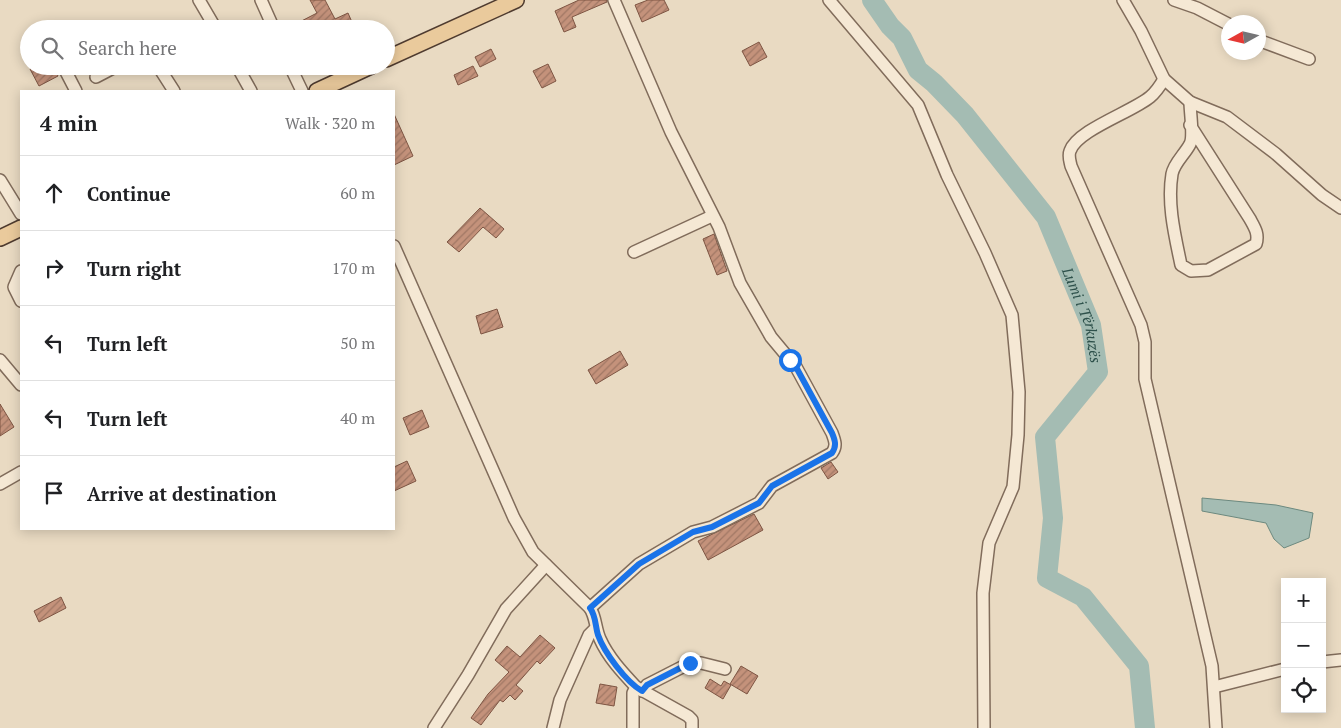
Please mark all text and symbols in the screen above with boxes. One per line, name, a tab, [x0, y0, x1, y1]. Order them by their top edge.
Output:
north arrow	[1221, 15, 1266, 60]
search box	[20, 20, 395, 75]
icon: search	[38, 34, 66, 62]
text: Search here	[78, 35, 177, 60]
text: 4 min	[40, 109, 97, 137]
text: Walk · 320 m	[285, 112, 375, 134]
icon: ahead	[40, 179, 68, 207]
text: Continue	[87, 181, 171, 206]
text: 60 m	[340, 182, 375, 204]
icon: right	[40, 254, 68, 282]
text: Turn right	[87, 256, 181, 281]
text: 170 m	[332, 257, 375, 279]
water label: Lumi i Tërkuzës	[1058, 263, 1107, 364]
icon: left	[40, 329, 68, 357]
text: Turn left	[87, 331, 168, 356]
text: 50 m	[340, 332, 375, 354]
route start	[779, 349, 802, 372]
icon: left	[40, 404, 68, 432]
text: Turn left	[87, 406, 168, 431]
text: 40 m	[340, 407, 375, 429]
icon: arrive	[40, 479, 68, 507]
text: Arrive at destination	[87, 481, 276, 506]
map controls	[1281, 578, 1326, 713]
button: +	[1281, 578, 1326, 623]
button: −	[1281, 623, 1326, 668]
route end	[679, 652, 702, 675]
button: locate	[1281, 668, 1326, 713]

